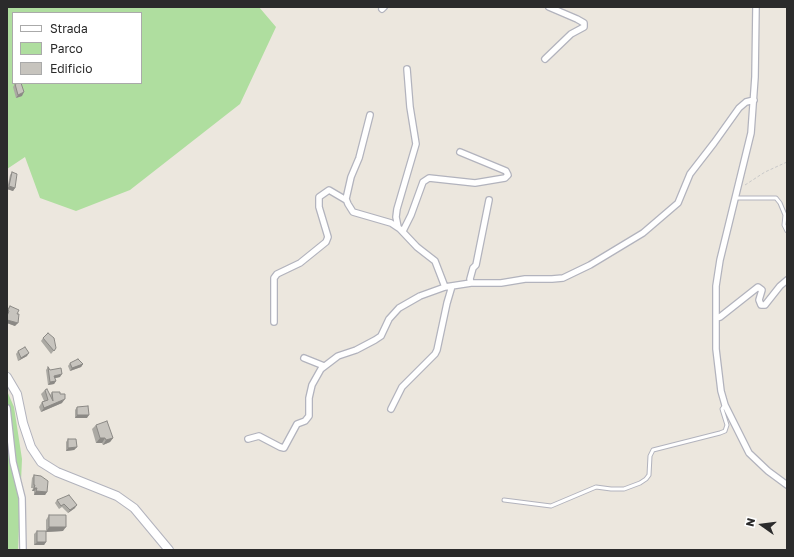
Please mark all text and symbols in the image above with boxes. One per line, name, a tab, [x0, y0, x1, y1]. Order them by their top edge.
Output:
legend	[12, 12, 142, 84]
text: Strada	[50, 21, 88, 36]
text: Parco	[50, 41, 83, 56]
text: Edificio	[50, 61, 92, 76]
north arrow	[742, 505, 782, 545]
text: N	[743, 516, 757, 528]

